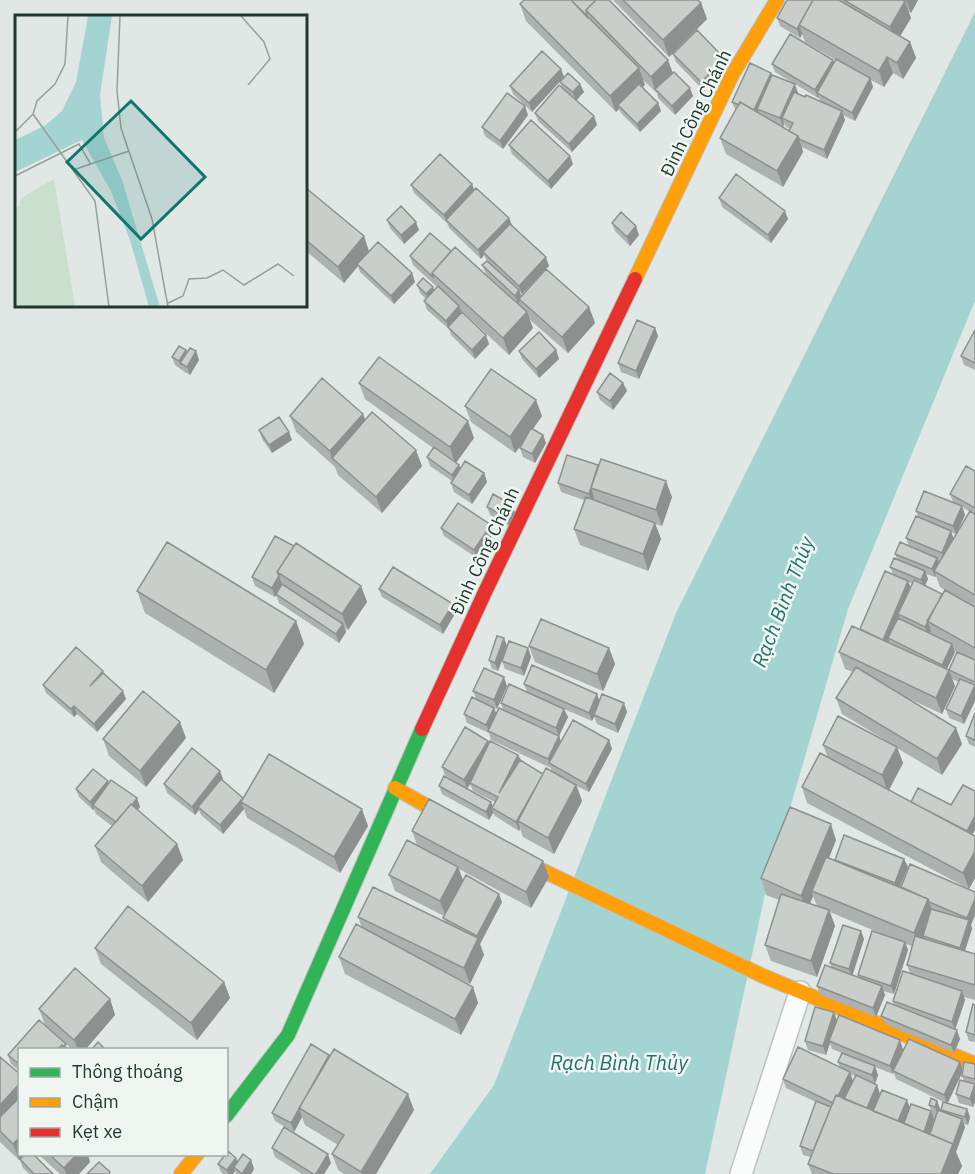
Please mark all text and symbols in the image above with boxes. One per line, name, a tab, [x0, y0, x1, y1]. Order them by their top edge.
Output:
inset map	[15, 15, 308, 308]
street label: Đinh Công Chánh	[655, 46, 736, 180]
street label: Đinh Công Chánh	[445, 483, 524, 618]
water label: Rạch Bình Thủy	[745, 531, 820, 671]
legend	[18, 1048, 228, 1156]
water label: Rạch Bình Thủy	[550, 1049, 689, 1076]
text: Thông thoáng	[72, 1060, 183, 1083]
text: Chậm	[72, 1090, 119, 1113]
text: Kẹt xe	[72, 1120, 122, 1143]

